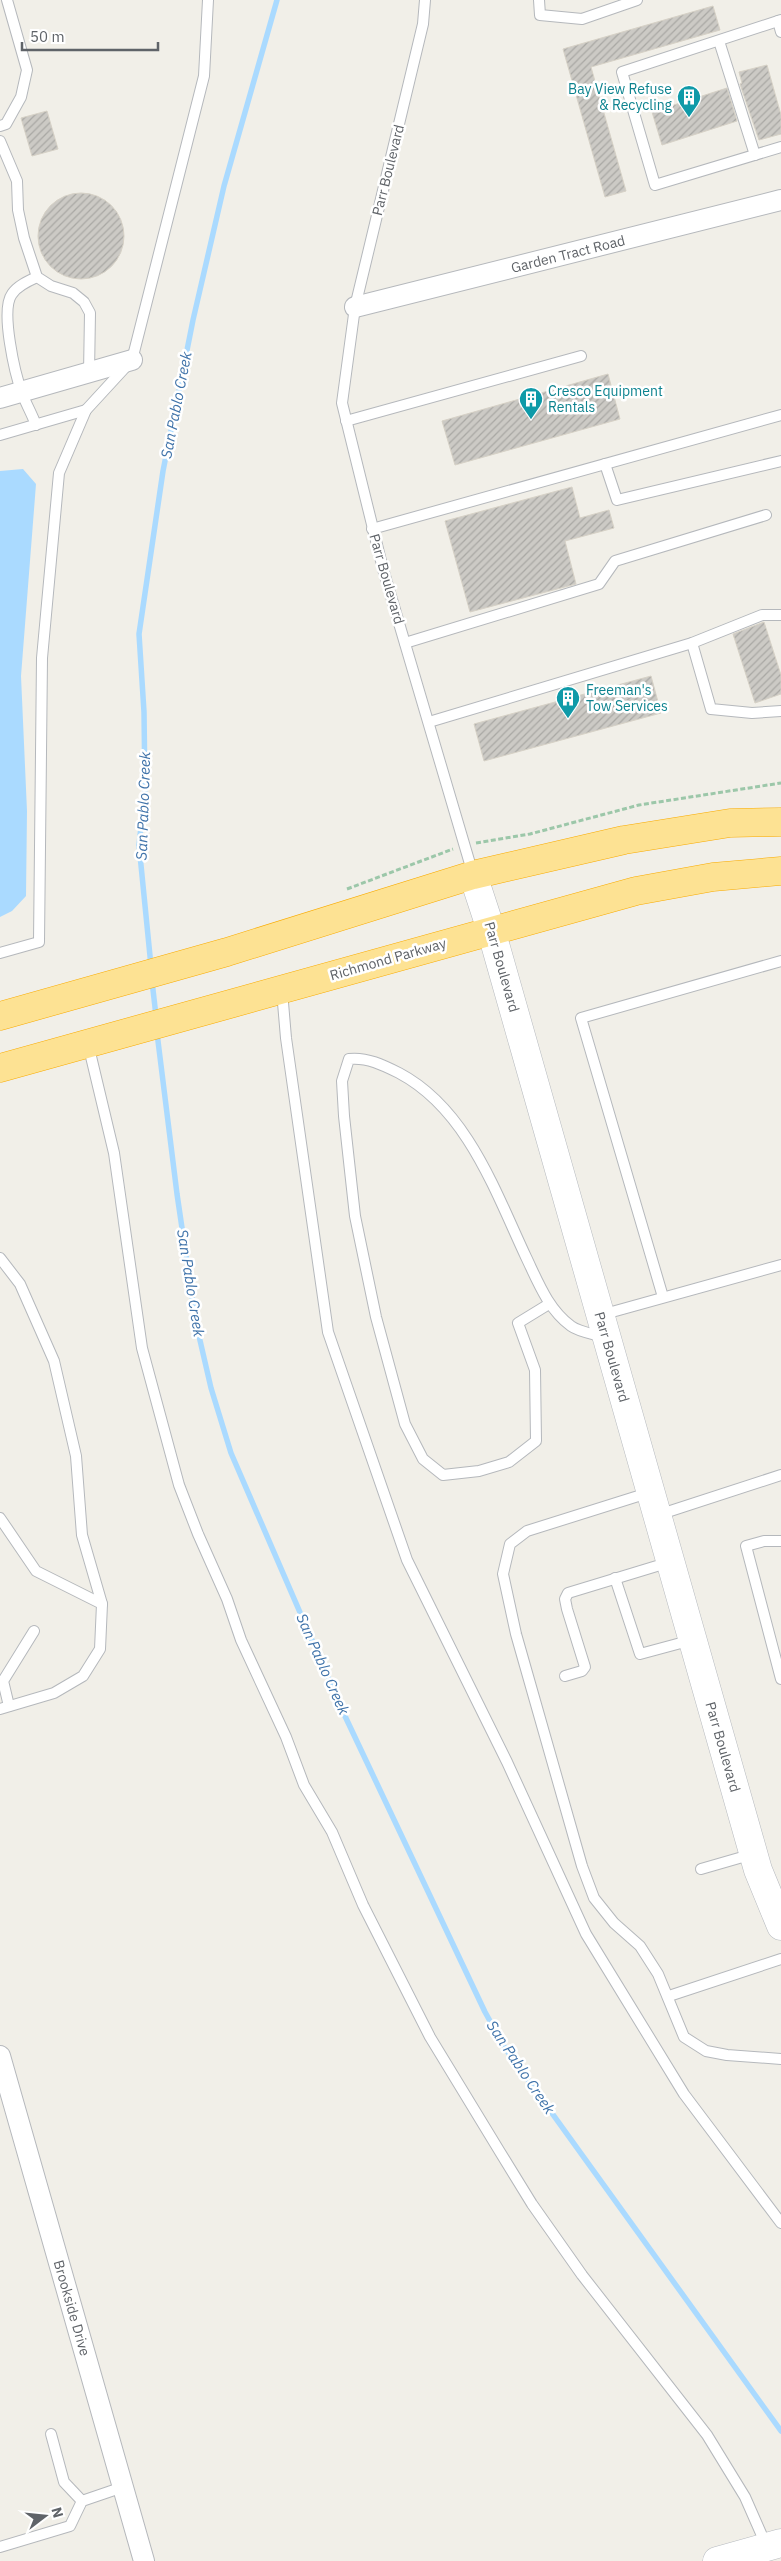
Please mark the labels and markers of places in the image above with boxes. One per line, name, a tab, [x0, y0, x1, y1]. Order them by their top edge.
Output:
place label: Bay View Refuse & Recycling	[568, 80, 673, 114]
building icon: Bay View Refuse & Recycling	[676, 84, 702, 118]
place label: Cresco Equipment Rentals	[548, 382, 663, 416]
building icon: Cresco Equipment Rentals	[518, 386, 544, 420]
place label: Freeman's Tow Services	[586, 681, 668, 715]
building icon: Freeman's Tow Services	[555, 685, 581, 719]

